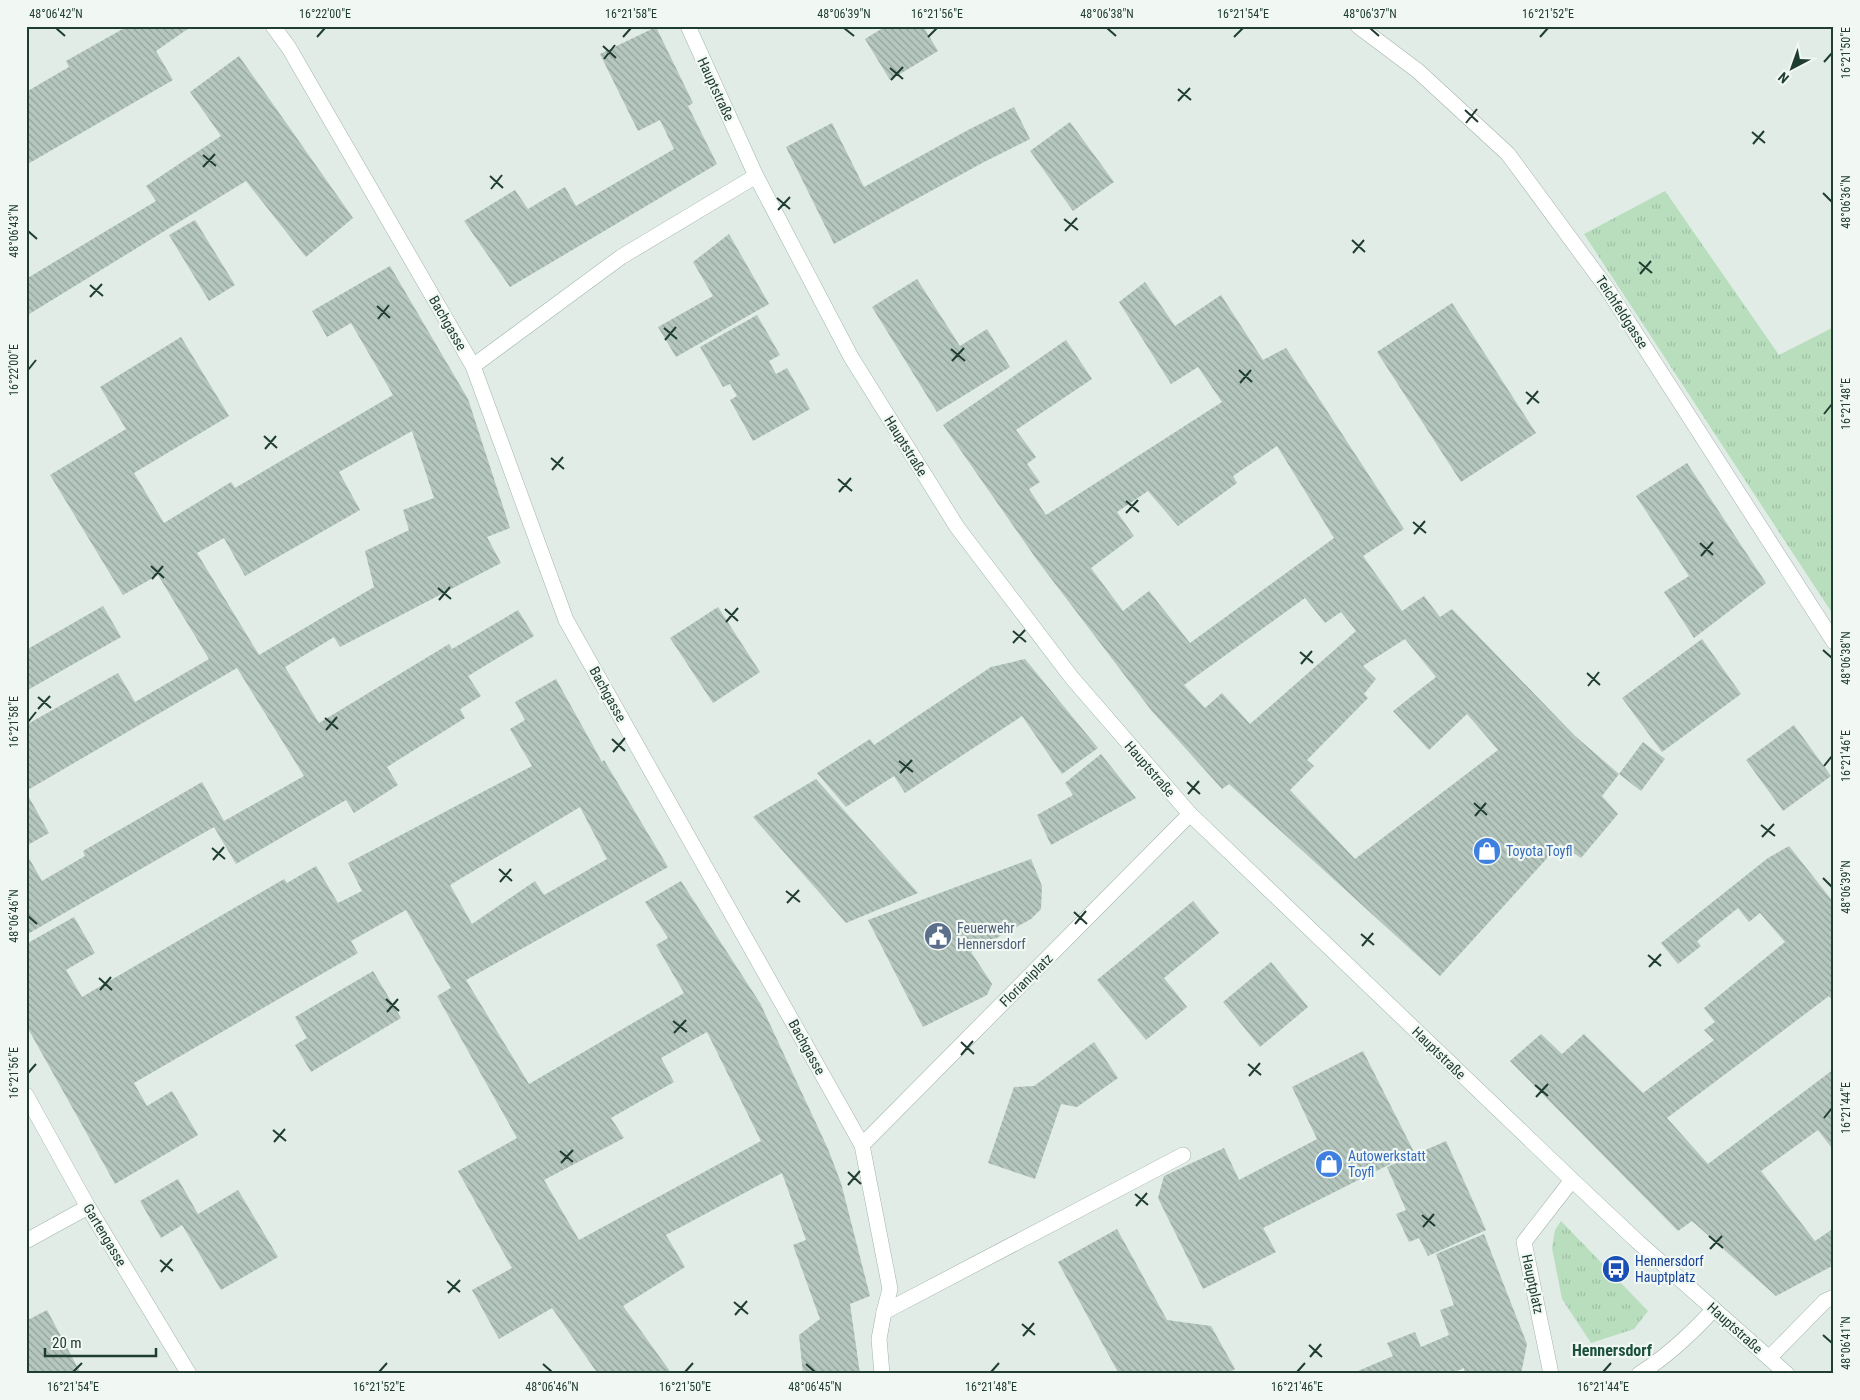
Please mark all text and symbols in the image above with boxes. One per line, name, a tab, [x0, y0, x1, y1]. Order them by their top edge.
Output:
text: 48°06'42"N	[29, 7, 83, 21]
text: 16°22'00"E	[299, 7, 351, 21]
text: 16°21'58"E	[605, 7, 657, 21]
text: 48°06'39"N	[817, 7, 871, 21]
text: 16°21'56"E	[911, 7, 963, 21]
text: 48°06'38"N	[1080, 7, 1134, 21]
text: 16°21'54"E	[1217, 7, 1269, 21]
text: 48°06'37"N	[1343, 7, 1397, 21]
text: 16°21'52"E	[1522, 7, 1574, 21]
text: 16°21'50"E	[1839, 27, 1853, 79]
north arrow	[1768, 42, 1818, 92]
street label: Hauptstraße	[694, 55, 738, 124]
text: N	[1775, 69, 1792, 87]
text: 48°06'36"N	[1839, 175, 1853, 229]
text: 48°06'43"N	[7, 204, 21, 258]
street label: Teichfeldgasse	[1593, 273, 1652, 352]
street label: Bachgasse	[426, 293, 470, 354]
text: 16°22'00"E	[7, 344, 21, 396]
text: 16°21'48"E	[1839, 378, 1853, 430]
street label: Hauptstraße	[881, 413, 931, 480]
text: 48°06'38"N	[1839, 631, 1853, 685]
street label: Bachgasse	[586, 664, 630, 725]
text: 16°21'58"E	[7, 696, 21, 748]
text: 16°21'46"E	[1839, 730, 1853, 782]
street label: Hauptstraße	[1122, 738, 1179, 800]
shop icon: Toyota Toyfl	[1472, 836, 1502, 866]
place label: Toyota Toyfl	[1506, 843, 1573, 859]
text: 48°06'39"N	[1839, 860, 1853, 914]
text: 48°06'46"N	[7, 889, 21, 943]
place label: Feuerwehr Hennersdorf	[957, 920, 1026, 952]
public building icon: Feuerwehr Hennersdorf	[923, 921, 953, 951]
street label: Florianiplatz	[996, 950, 1056, 1010]
street label: Bachgasse	[785, 1017, 829, 1078]
street label: Hauptstraße	[1409, 1024, 1469, 1083]
text: 16°21'56"E	[7, 1047, 21, 1099]
text: 16°21'44"E	[1839, 1082, 1853, 1134]
place label: Autowerkstatt Toyfl	[1348, 1148, 1426, 1180]
shop icon: Autowerkstatt Toyfl	[1314, 1149, 1344, 1179]
street label: Gartengasse	[80, 1201, 130, 1270]
street label: Hauptplatz	[1519, 1253, 1547, 1315]
place label: Hennersdorf Hauptplatz	[1635, 1253, 1704, 1285]
bus stop icon: Hennersdorf Hauptplatz	[1601, 1254, 1631, 1284]
street label: Hauptstraße	[1704, 1299, 1766, 1357]
text: 48°06'41"N	[1839, 1316, 1853, 1370]
scale bar	[45, 1325, 156, 1357]
text: 20 m	[52, 1334, 82, 1352]
district label: Hennersdorf	[1572, 1341, 1653, 1360]
text: 16°21'54"E	[47, 1380, 99, 1394]
text: 16°21'52"E	[353, 1380, 405, 1394]
text: 48°06'46"N	[525, 1380, 579, 1394]
text: 16°21'50"E	[659, 1380, 711, 1394]
text: 48°06'45"N	[788, 1380, 842, 1394]
text: 16°21'48"E	[965, 1380, 1017, 1394]
text: 16°21'46"E	[1271, 1380, 1323, 1394]
text: 16°21'44"E	[1577, 1380, 1629, 1394]

